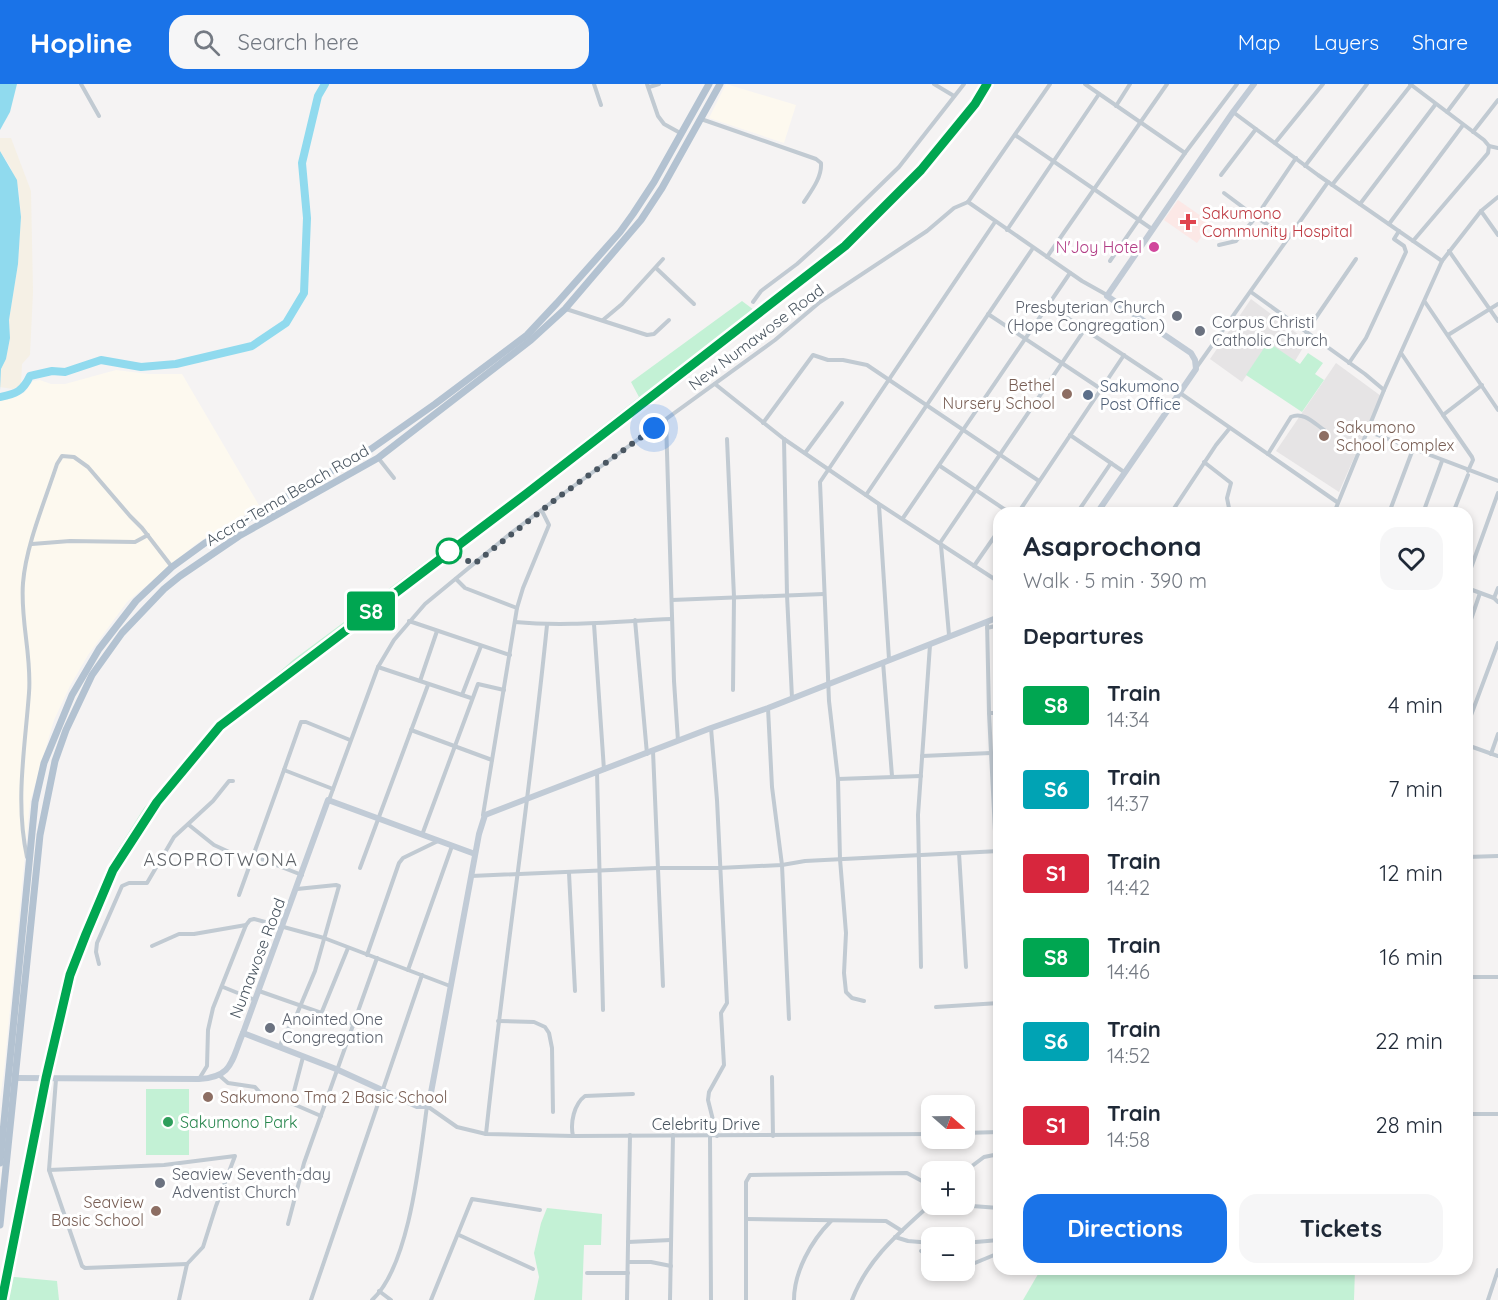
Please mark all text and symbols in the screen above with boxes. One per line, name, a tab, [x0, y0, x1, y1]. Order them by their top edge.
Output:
search box	[169, 15, 589, 69]
text: Hopline	[30, 25, 133, 60]
icon: search	[190, 26, 223, 59]
text: Search here	[238, 28, 359, 56]
text: Map	[1238, 29, 1281, 55]
text: Layers	[1314, 29, 1379, 55]
text: Share	[1412, 29, 1468, 55]
place label: Sakumono Community Hospital	[1202, 203, 1353, 241]
marker: Sakumono Community Hospital	[1179, 213, 1197, 231]
place label: N'Joy Hotel	[1056, 237, 1142, 257]
marker: N'Joy Hotel	[1147, 240, 1161, 254]
street label: New Numawose Road	[684, 280, 828, 394]
place label: Presbyterian Church (Hope Congregation)	[1007, 297, 1165, 335]
marker: Presbyterian Church (Hope Congregation)	[1170, 309, 1184, 323]
place label: Corpus Christi Catholic Church	[1212, 312, 1328, 350]
marker: Corpus Christi Catholic Church	[1193, 324, 1207, 338]
place label: Bethel Nursery School	[943, 375, 1055, 413]
place label: Sakumono Post Office	[1100, 376, 1181, 414]
marker: Bethel Nursery School	[1060, 387, 1074, 401]
marker: Sakumono Post Office	[1081, 388, 1095, 402]
your location	[639, 413, 669, 443]
place label: Sakumono School Complex	[1336, 417, 1455, 455]
marker: Sakumono School Complex	[1317, 429, 1331, 443]
street label: Accra-Tema Beach Road	[202, 440, 372, 550]
button: heart	[1380, 527, 1443, 590]
text: Asaprochona	[1023, 528, 1202, 563]
unlabelled marker	[436, 538, 462, 564]
text: Walk · 5 min · 390 m	[1023, 568, 1207, 593]
line badge: S8	[344, 592, 398, 630]
text: S8	[359, 598, 383, 624]
text: Departures	[1023, 622, 1144, 650]
text: Train	[1107, 679, 1161, 707]
text: 4 min	[1388, 691, 1443, 719]
text: S8	[1044, 692, 1068, 718]
text: 14:34	[1107, 707, 1149, 732]
text: Train	[1107, 763, 1161, 791]
text: 7 min	[1388, 775, 1443, 803]
text: S6	[1044, 776, 1068, 802]
text: 14:37	[1107, 791, 1149, 816]
text: Train	[1107, 847, 1161, 875]
district label: ASOPROTWONA	[144, 848, 298, 871]
text: 12 min	[1379, 859, 1443, 887]
text: S1	[1046, 860, 1066, 886]
text: 14:42	[1107, 875, 1150, 900]
street label: Numawose Road	[225, 895, 289, 1021]
text: Train	[1107, 931, 1161, 959]
text: 16 min	[1380, 943, 1443, 971]
text: S8	[1044, 944, 1068, 970]
text: 14:46	[1107, 959, 1150, 984]
place label: Anointed One Congregation	[282, 1009, 383, 1047]
text: Train	[1107, 1015, 1161, 1043]
marker: Anointed One Congregation	[263, 1021, 277, 1035]
text: 22 min	[1375, 1027, 1443, 1055]
text: S6	[1044, 1028, 1068, 1054]
text: 14:52	[1107, 1043, 1150, 1068]
place label: Sakumono Tma 2 Basic School	[220, 1087, 447, 1107]
marker: Sakumono Tma 2 Basic School	[201, 1090, 215, 1104]
north arrow	[921, 1095, 975, 1149]
map controls	[921, 1095, 975, 1281]
text: Train	[1107, 1099, 1161, 1127]
text: 28 min	[1375, 1111, 1443, 1139]
place label: Sakumono Park	[180, 1112, 298, 1132]
text: S1	[1046, 1112, 1066, 1138]
street label: Celebrity Drive	[652, 1114, 760, 1134]
marker: Sakumono Park	[161, 1115, 175, 1129]
text: 14:58	[1107, 1127, 1150, 1152]
button: +	[921, 1161, 975, 1215]
place label: Seaview Seventh-day Adventist Church	[172, 1164, 331, 1202]
marker: Seaview Seventh-day Adventist Church	[153, 1176, 167, 1190]
place label: Seaview Basic School	[51, 1192, 144, 1230]
button: Directions	[1023, 1194, 1227, 1263]
button: Tickets	[1239, 1194, 1443, 1263]
marker: Seaview Basic School	[149, 1204, 163, 1218]
button: −	[921, 1227, 975, 1281]

